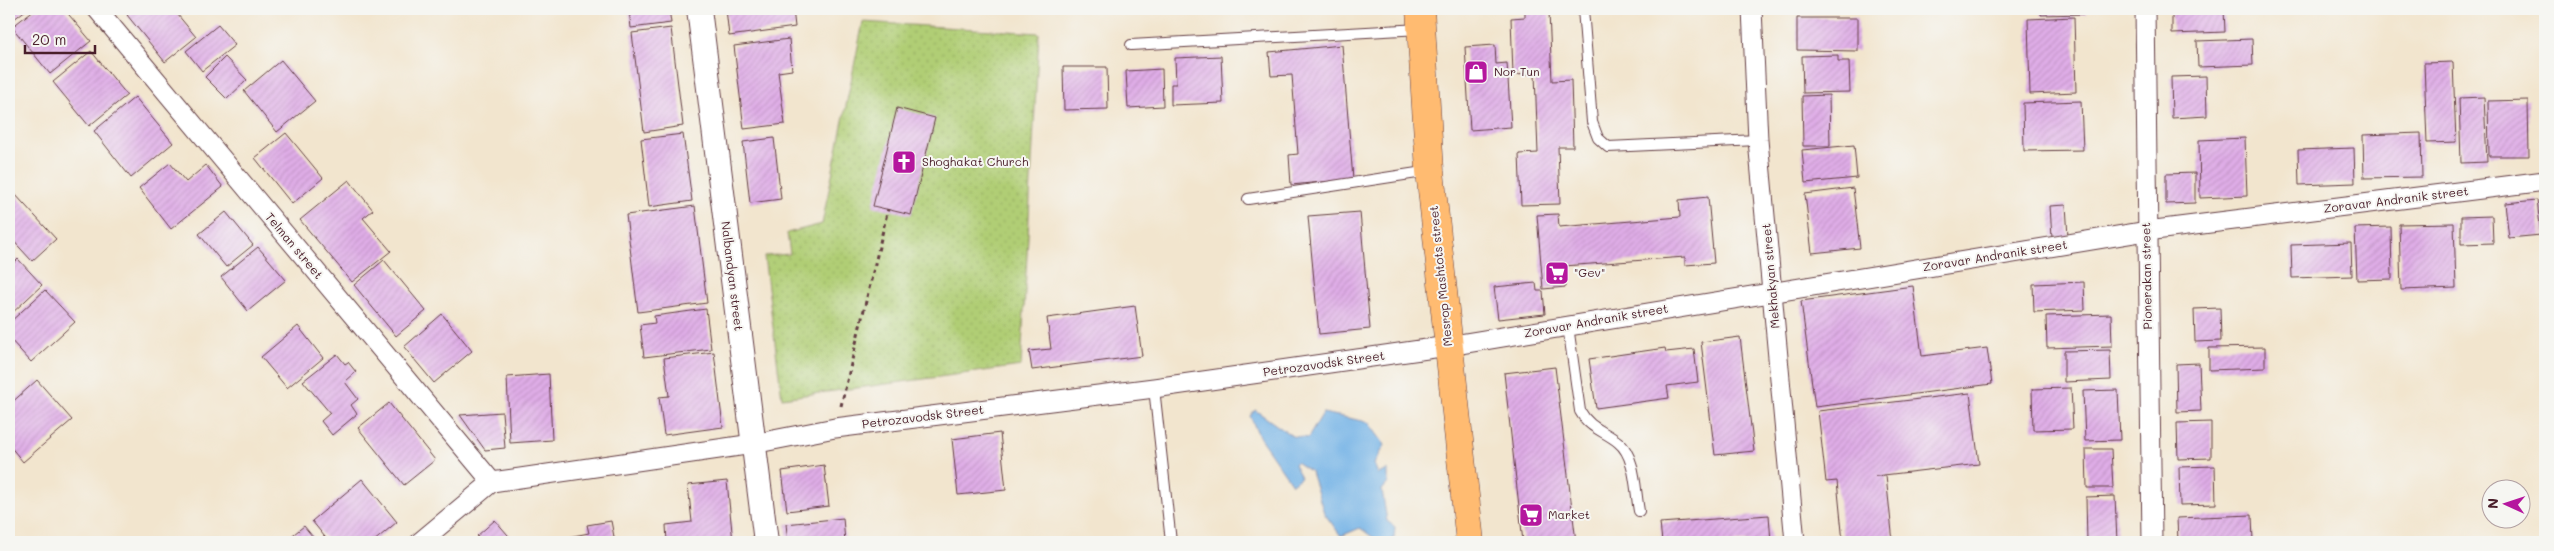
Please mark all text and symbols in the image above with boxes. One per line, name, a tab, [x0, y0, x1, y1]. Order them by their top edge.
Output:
scale bar	[25, 22, 95, 54]
text: 20 m	[32, 29, 66, 49]
shop icon: Nor Tun	[1463, 59, 1489, 85]
place label: Nor Tun	[1494, 63, 1540, 79]
church icon: Shoghakat Church	[891, 149, 917, 175]
place label: Shoghakat Church	[922, 153, 1029, 169]
street label: Zoravar Andranik street	[2322, 182, 2469, 216]
street label: Mesrop Mashtots street	[1425, 205, 1455, 347]
street label: Telman street	[262, 209, 327, 282]
street label: Nalbandyan street	[718, 220, 748, 332]
street label: Pionerakan street	[2137, 222, 2155, 330]
street label: Mekhakyan street	[1757, 223, 1783, 329]
street label: Zoravar Andranik street	[1921, 236, 2068, 274]
supermarket icon: "Gev"	[1544, 260, 1570, 286]
place label: "Gev"	[1574, 264, 1605, 280]
street label: Zoravar Andranik street	[1522, 299, 1669, 341]
street label: Petrozavodsk Street	[1262, 347, 1386, 379]
street label: Petrozavodsk Street	[861, 401, 985, 431]
north arrow	[2482, 478, 2532, 528]
text: N	[2483, 497, 2502, 509]
supermarket icon: Market	[1518, 502, 1544, 528]
place label: Market	[1548, 506, 1590, 522]

